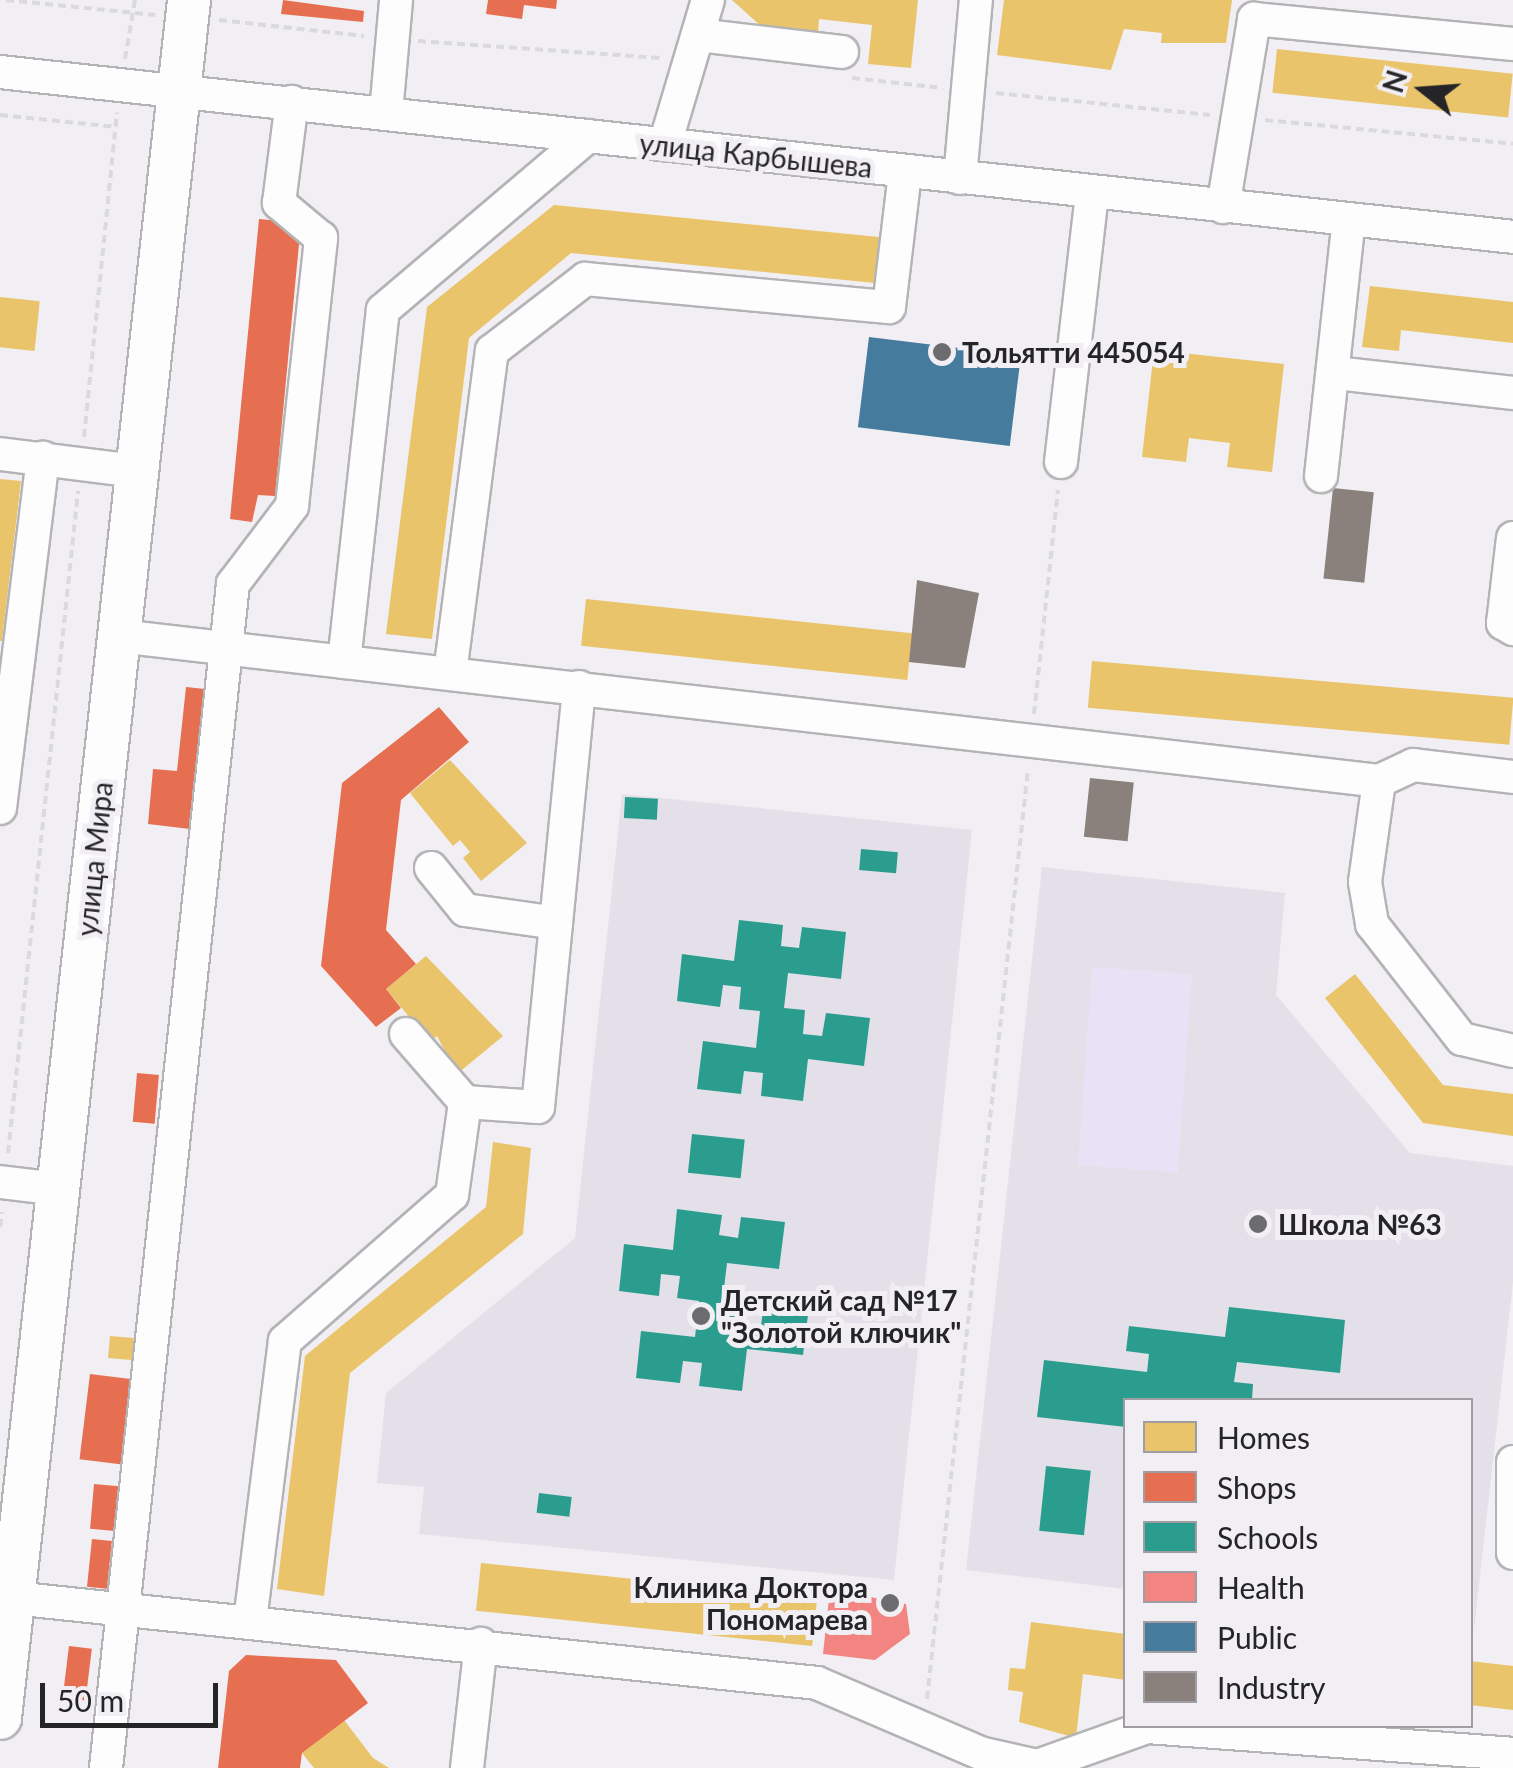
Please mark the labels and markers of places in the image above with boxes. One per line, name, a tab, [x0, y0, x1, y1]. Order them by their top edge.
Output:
place label: Тольятти 445054	[962, 335, 1185, 369]
marker: Тольятти 445054	[931, 341, 953, 363]
place label: Школа №63	[1278, 1207, 1442, 1241]
marker: Школа №63	[1247, 1213, 1269, 1235]
place label: Детский сад №17 "Золотой ключик"	[721, 1283, 961, 1349]
marker: Детский сад №17 "Золотой ключик"	[690, 1305, 712, 1327]
place label: Клиника Доктора Пономарева	[634, 1570, 868, 1636]
marker: Клиника Доктора Пономарева	[877, 1590, 903, 1616]

